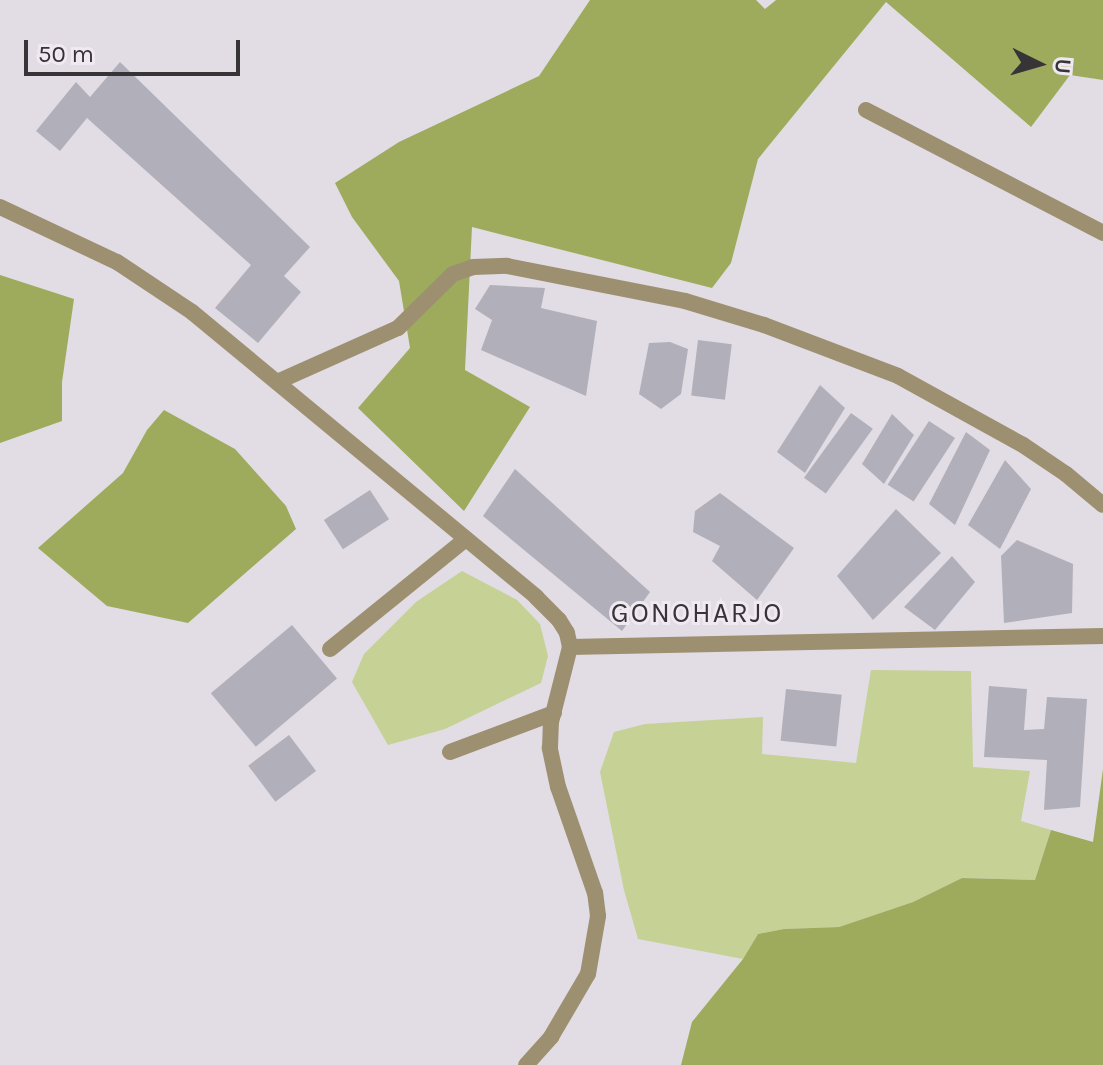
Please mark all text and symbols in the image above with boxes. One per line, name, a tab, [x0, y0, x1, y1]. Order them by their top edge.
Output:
scale bar	[28, 24, 244, 74]
north arrow	[999, 24, 1079, 104]
text: 50 m	[38, 40, 94, 68]
text: U	[1049, 57, 1077, 75]
district label: GONOHARJO	[611, 596, 783, 630]

